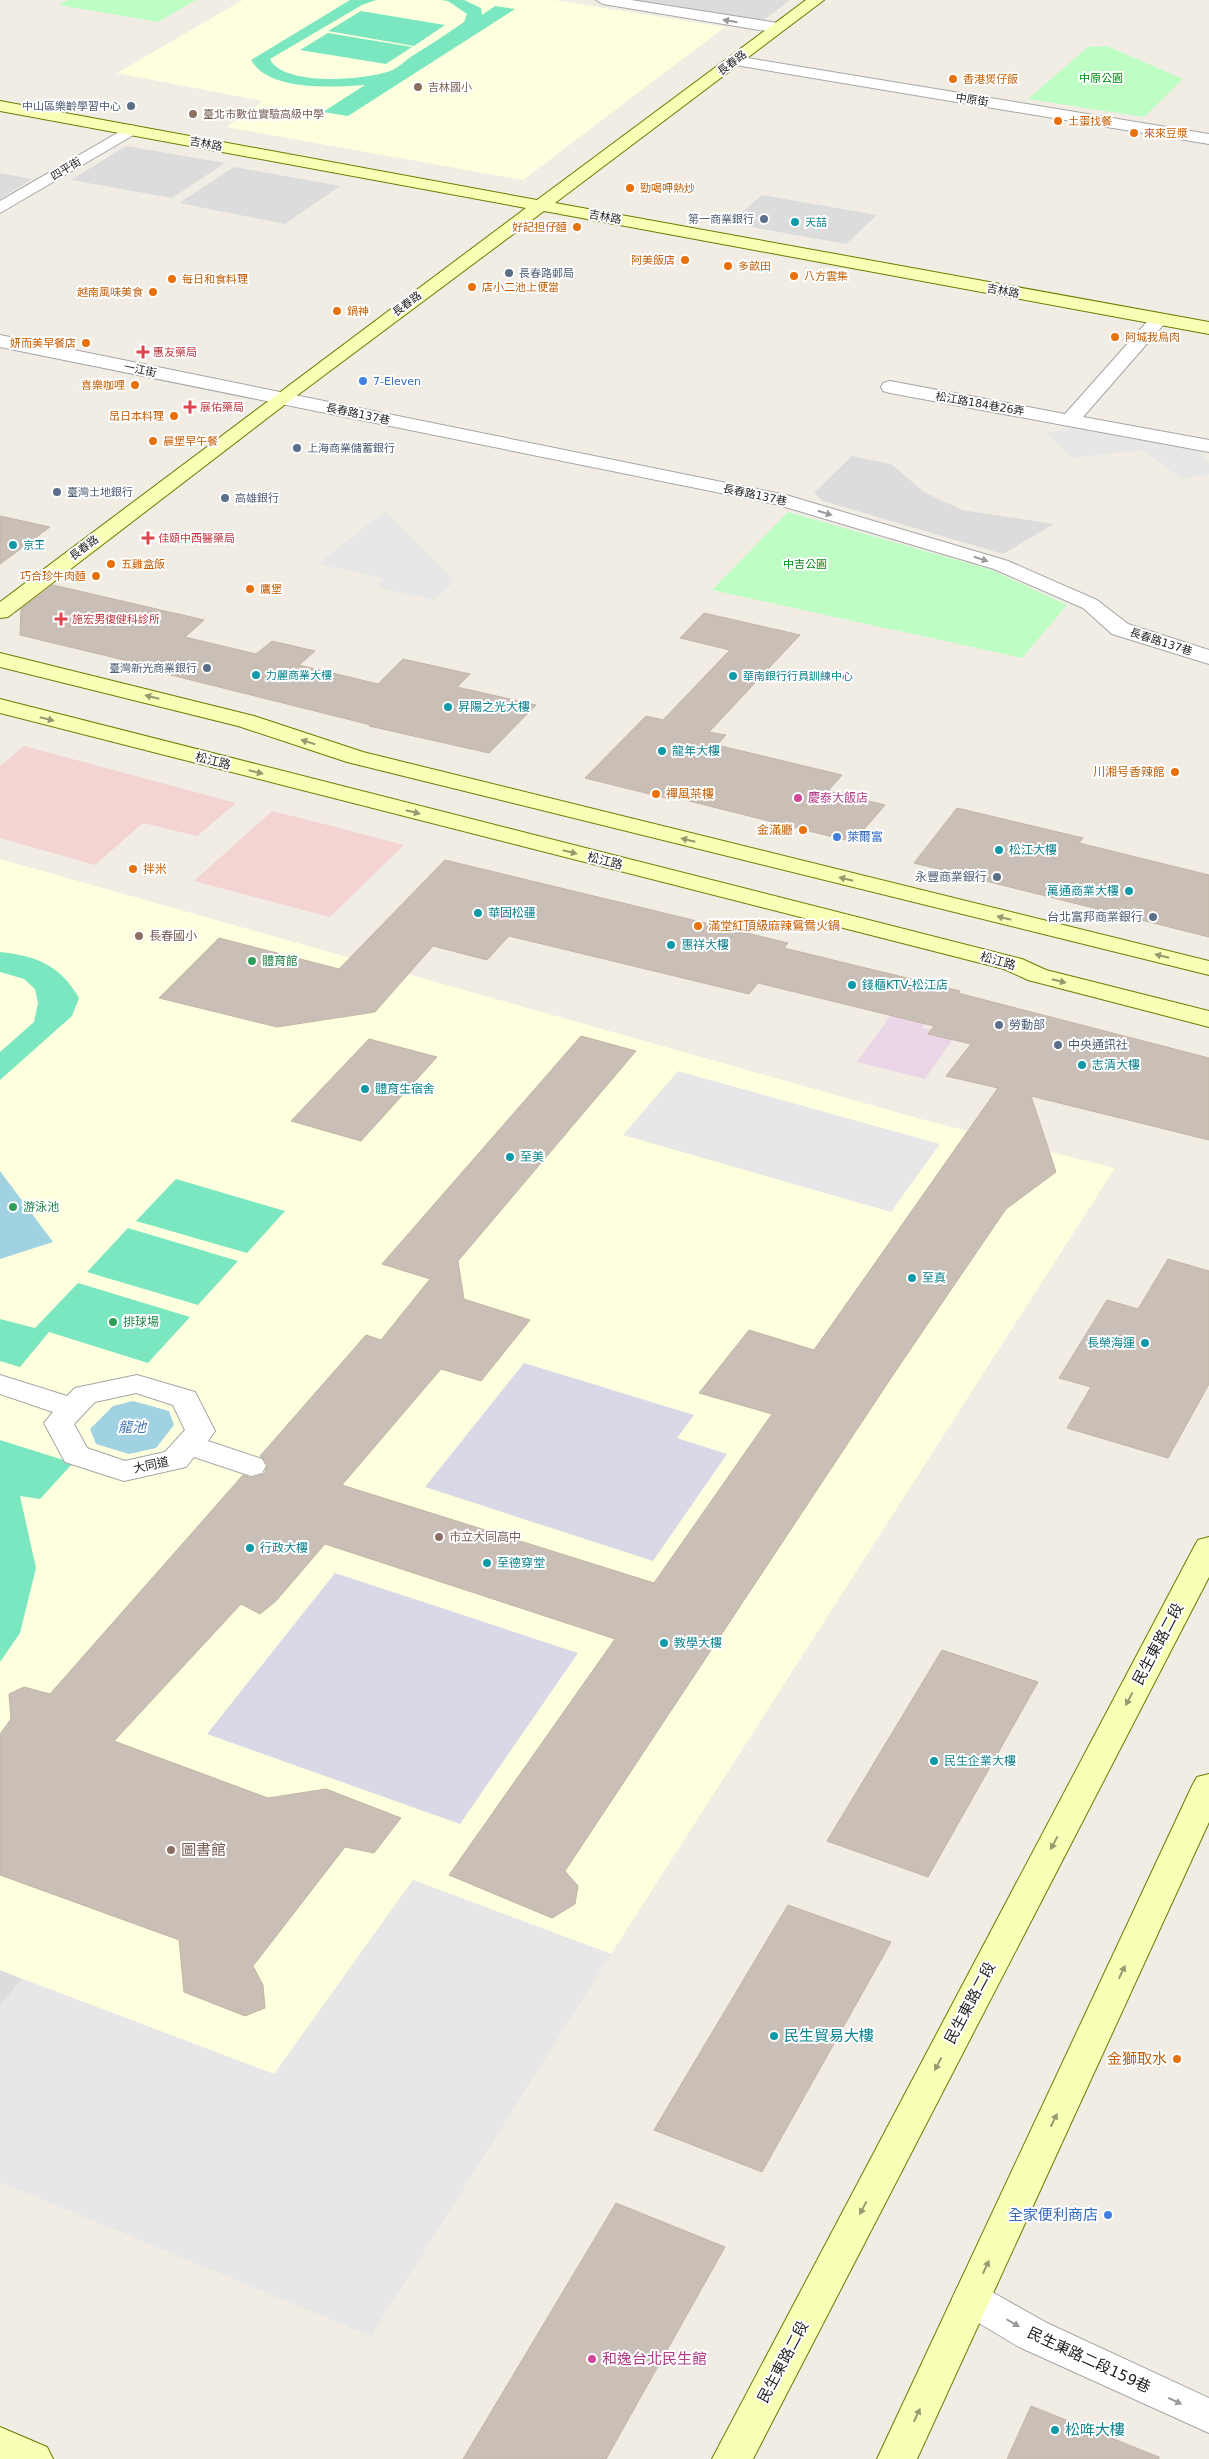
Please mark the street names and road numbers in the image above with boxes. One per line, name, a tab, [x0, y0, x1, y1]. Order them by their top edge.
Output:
street label: 長春路	[715, 48, 749, 78]
street label: 中原街	[955, 91, 989, 109]
street label: 吉林路	[189, 135, 223, 153]
street label: 四平街	[49, 155, 83, 183]
street label: 吉林路	[588, 208, 622, 226]
street label: 吉林路	[986, 282, 1020, 300]
street label: 長春路	[390, 289, 424, 319]
street label: 一江街	[123, 360, 157, 380]
street label: 松江路184巷26弄	[935, 390, 1025, 418]
street label: 長春路137巷	[325, 401, 391, 427]
street label: 長春路137巷	[722, 482, 788, 508]
street label: 長春路	[67, 533, 101, 563]
street label: 長春路137巷	[1128, 626, 1194, 658]
street label: 松江路	[194, 750, 232, 772]
street label: 松江路	[586, 850, 624, 872]
street label: 松江路	[979, 949, 1017, 973]
street label: 大同道	[132, 1454, 170, 1476]
street label: 民生東路二段	[1129, 1600, 1187, 1688]
street label: 民生東路二段	[941, 1959, 999, 2047]
street label: 民生東路二段	[754, 2318, 812, 2406]
street label: 民生東路二段159巷	[1025, 2324, 1153, 2396]

